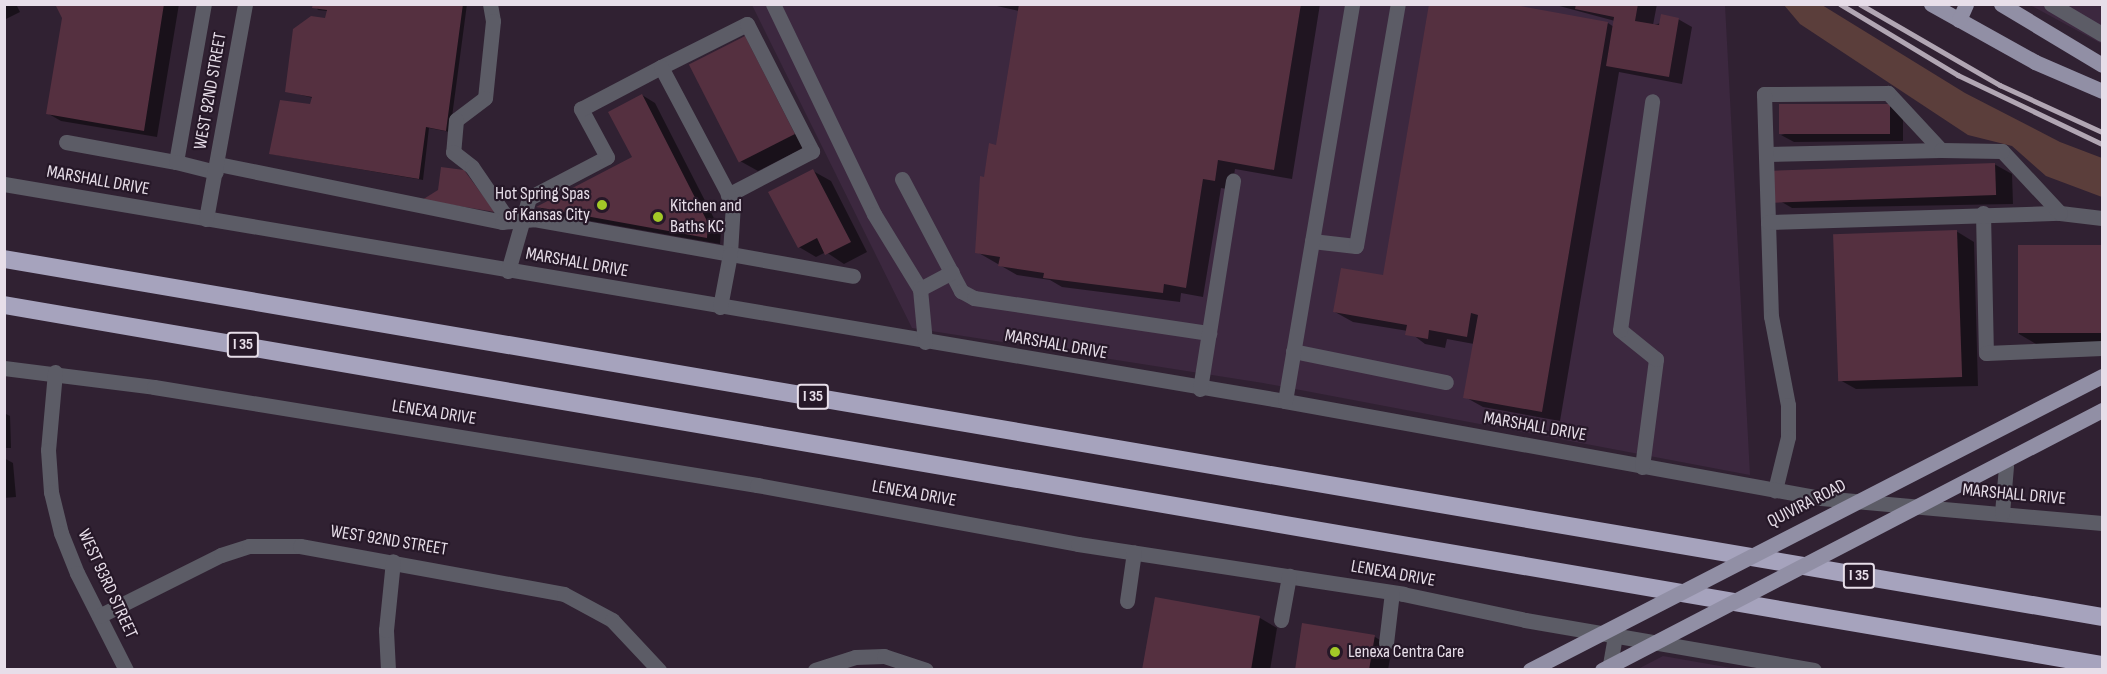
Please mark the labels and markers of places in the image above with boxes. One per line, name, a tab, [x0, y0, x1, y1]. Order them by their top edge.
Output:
place label: Hot Spring Spas of Kansas City	[495, 184, 590, 226]
place label: Kitchen and Baths KC	[670, 196, 742, 238]
marker: Hot Spring Spas of Kansas City	[595, 198, 609, 212]
marker: Kitchen and Baths KC	[651, 210, 665, 224]
place label: Lenexa Centra Care	[1348, 641, 1464, 663]
marker: Lenexa Centra Care	[1326, 643, 1344, 661]

